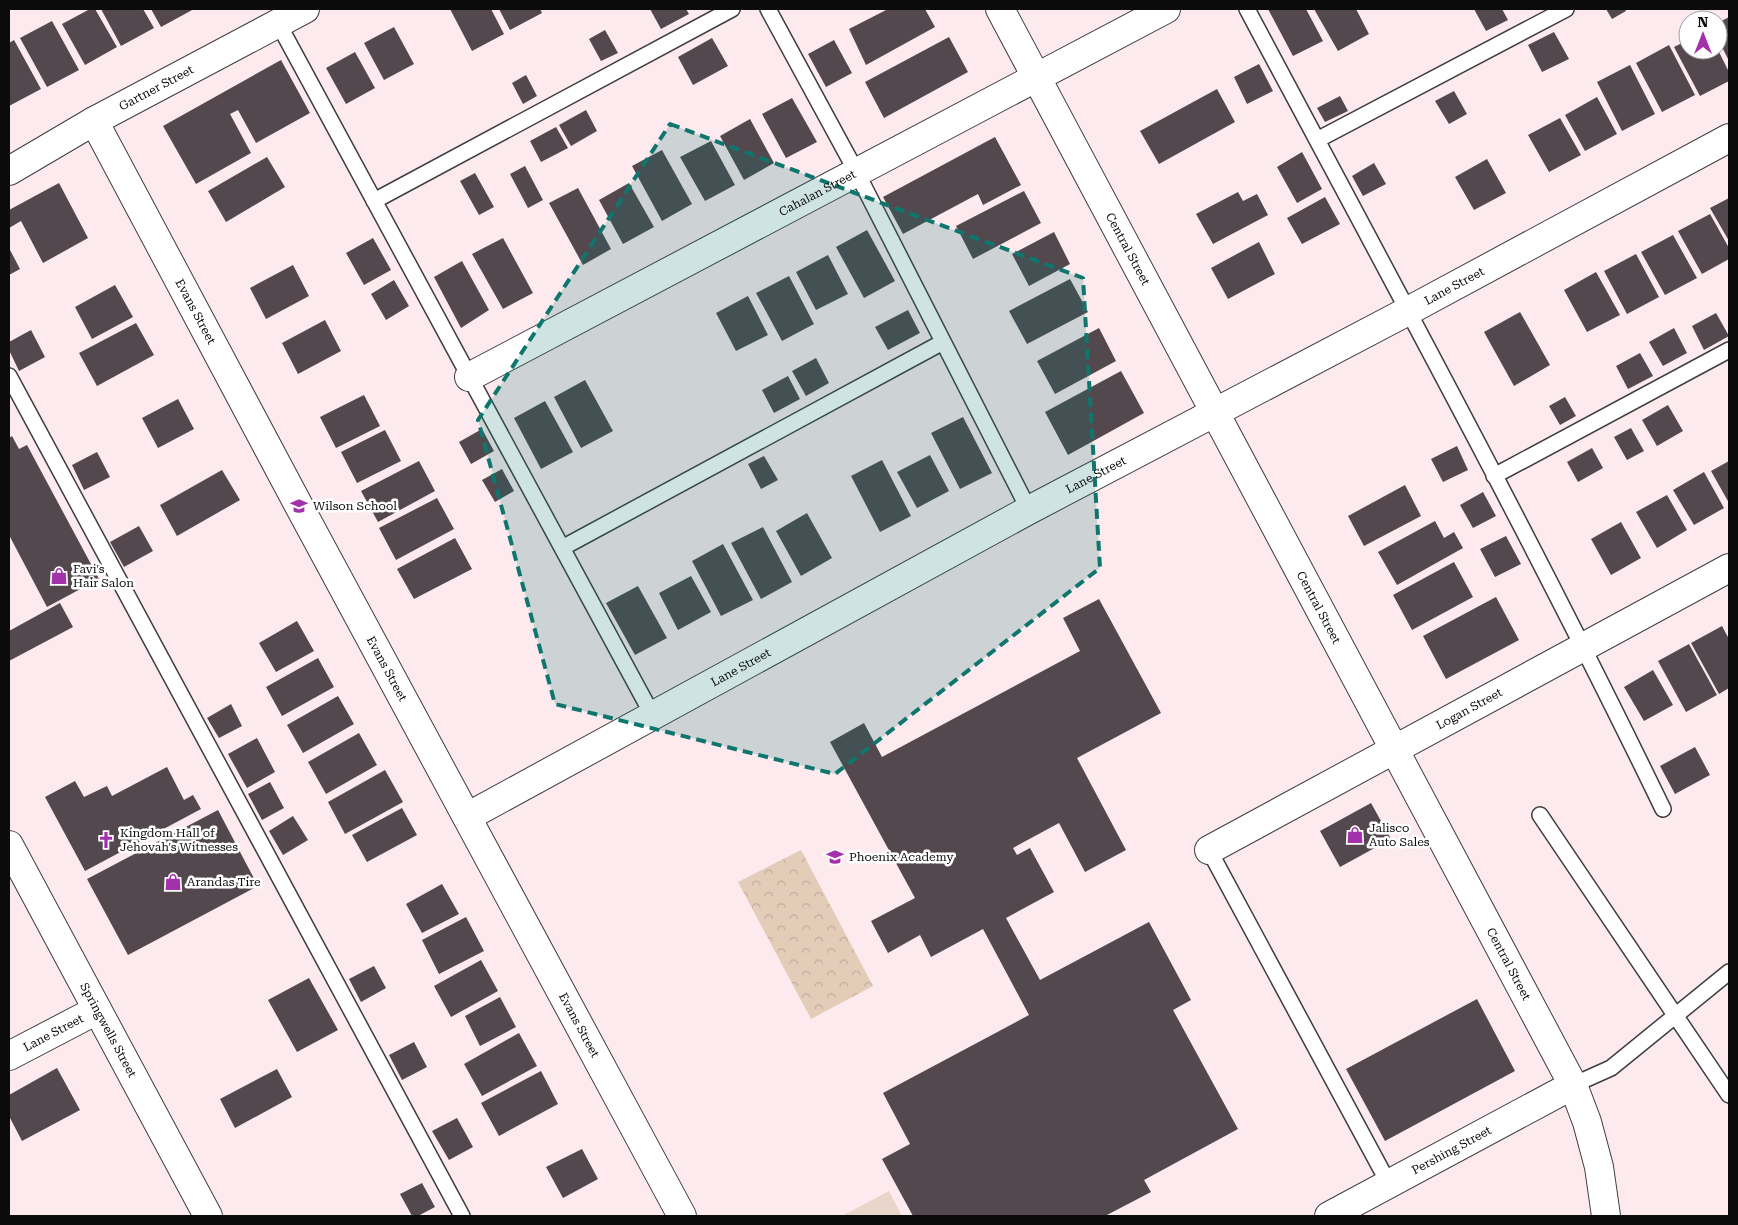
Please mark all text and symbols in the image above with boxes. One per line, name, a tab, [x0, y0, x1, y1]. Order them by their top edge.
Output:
north arrow	[1678, 10, 1728, 60]
text: N	[1698, 14, 1709, 30]
street label: Gartner Street	[116, 62, 196, 114]
street label: Cahalan Street	[777, 167, 859, 219]
street label: Central Street	[1103, 210, 1153, 288]
street label: Lane Street	[1422, 264, 1487, 308]
street label: Evans Street	[172, 277, 219, 347]
street label: Lane Street	[1064, 453, 1129, 496]
school or university icon: Wilson School	[289, 496, 309, 516]
place label: Wilson School	[313, 499, 397, 513]
place label: Favi's Hair Salon	[73, 562, 134, 590]
shop icon: Favi's Hair Salon	[49, 566, 69, 586]
street label: Central Street	[1294, 569, 1344, 647]
street label: Evans Street	[364, 634, 410, 704]
street label: Lane Street	[709, 645, 774, 689]
street label: Logan Street	[1434, 685, 1505, 732]
place label: Jalisco Auto Sales	[1369, 821, 1430, 849]
shop icon: Jalisco Auto Sales	[1345, 825, 1365, 845]
place label: Kingdom Hall of Jehovah's Witnesses	[120, 826, 238, 854]
church icon: Kingdom Hall of Jehovah's Witnesses	[96, 830, 116, 850]
school or university icon: Phoenix Academy	[825, 847, 845, 867]
place label: Phoenix Academy	[849, 850, 954, 864]
shop icon: Arandas Tire	[163, 872, 183, 892]
place label: Arandas Tire	[187, 875, 261, 889]
street label: Central Street	[1484, 925, 1534, 1003]
street label: Springwells Street	[77, 980, 140, 1080]
street label: Evans Street	[556, 990, 602, 1060]
street label: Lane Street	[21, 1011, 86, 1054]
street label: Pershing Street	[1409, 1123, 1494, 1177]

